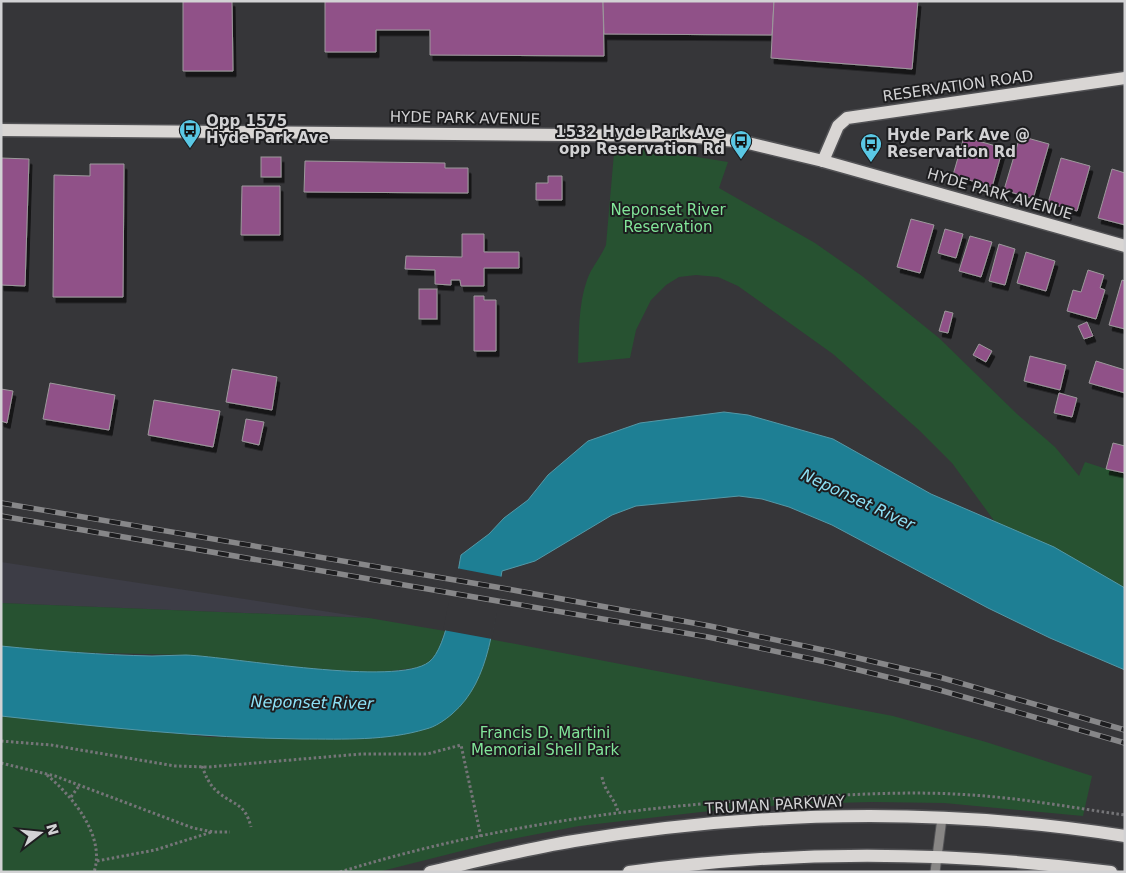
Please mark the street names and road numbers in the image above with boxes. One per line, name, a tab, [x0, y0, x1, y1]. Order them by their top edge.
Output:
street label: RESERVATION ROAD	[881, 67, 1035, 105]
street label: HYDE PARK AVENUE	[390, 108, 540, 128]
street label: HYDE PARK AVENUE	[925, 165, 1075, 223]
street label: TRUMAN PARKWAY	[704, 792, 846, 818]

